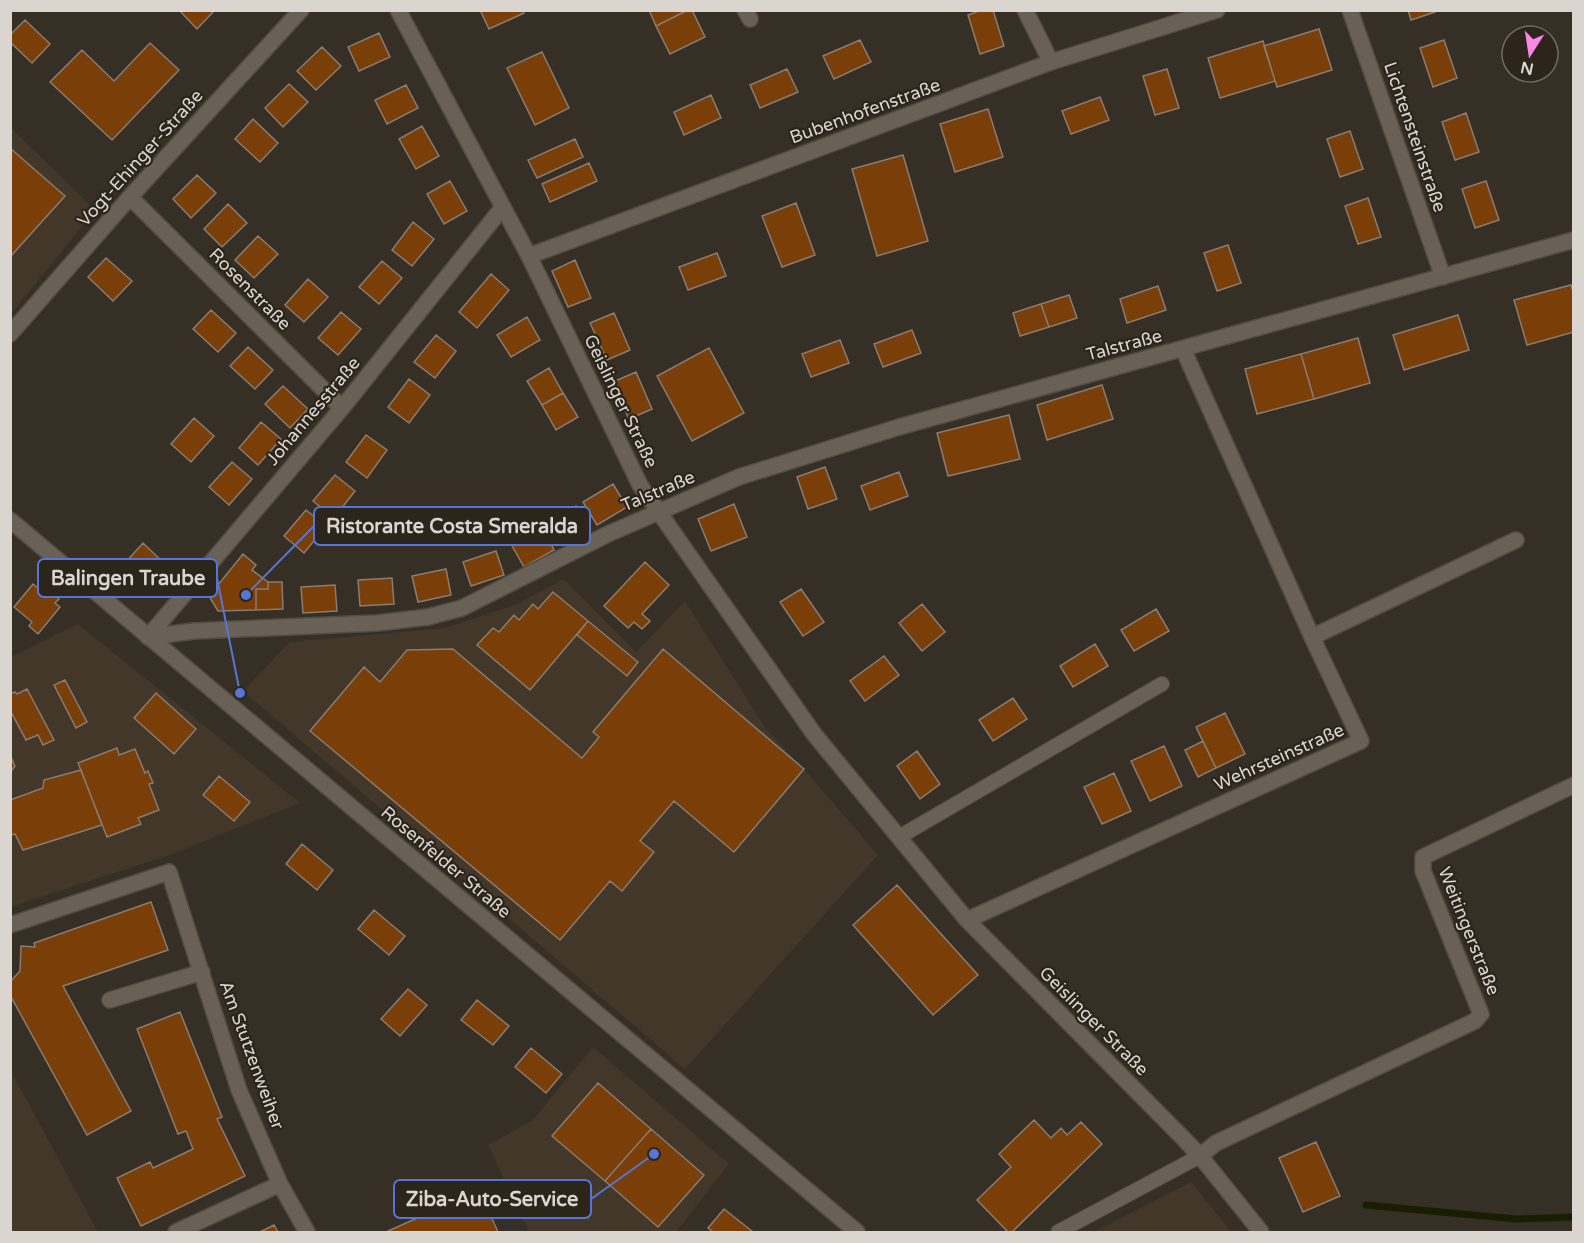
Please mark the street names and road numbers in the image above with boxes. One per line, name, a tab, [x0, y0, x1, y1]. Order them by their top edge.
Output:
street label: Lichtensteinstraße	[1379, 59, 1451, 215]
street label: Bubenhofenstraße	[787, 74, 943, 148]
street label: Vogt-Ehinger-Straße	[73, 85, 207, 231]
street label: Rosenstraße	[204, 243, 296, 335]
street label: Talstraße	[1084, 324, 1164, 366]
street label: Geislinger Straße	[579, 331, 663, 471]
street label: Johannesstraße	[261, 352, 365, 470]
street label: Talstraße	[618, 466, 698, 516]
street label: Wehrsteinstraße	[1211, 718, 1347, 796]
street label: Rosenfelder Straße	[376, 801, 516, 923]
street label: Weitingerstraße	[1433, 864, 1505, 998]
street label: Geislinger Straße	[1035, 962, 1153, 1080]
street label: Am Stutzenweiher	[215, 978, 289, 1132]

